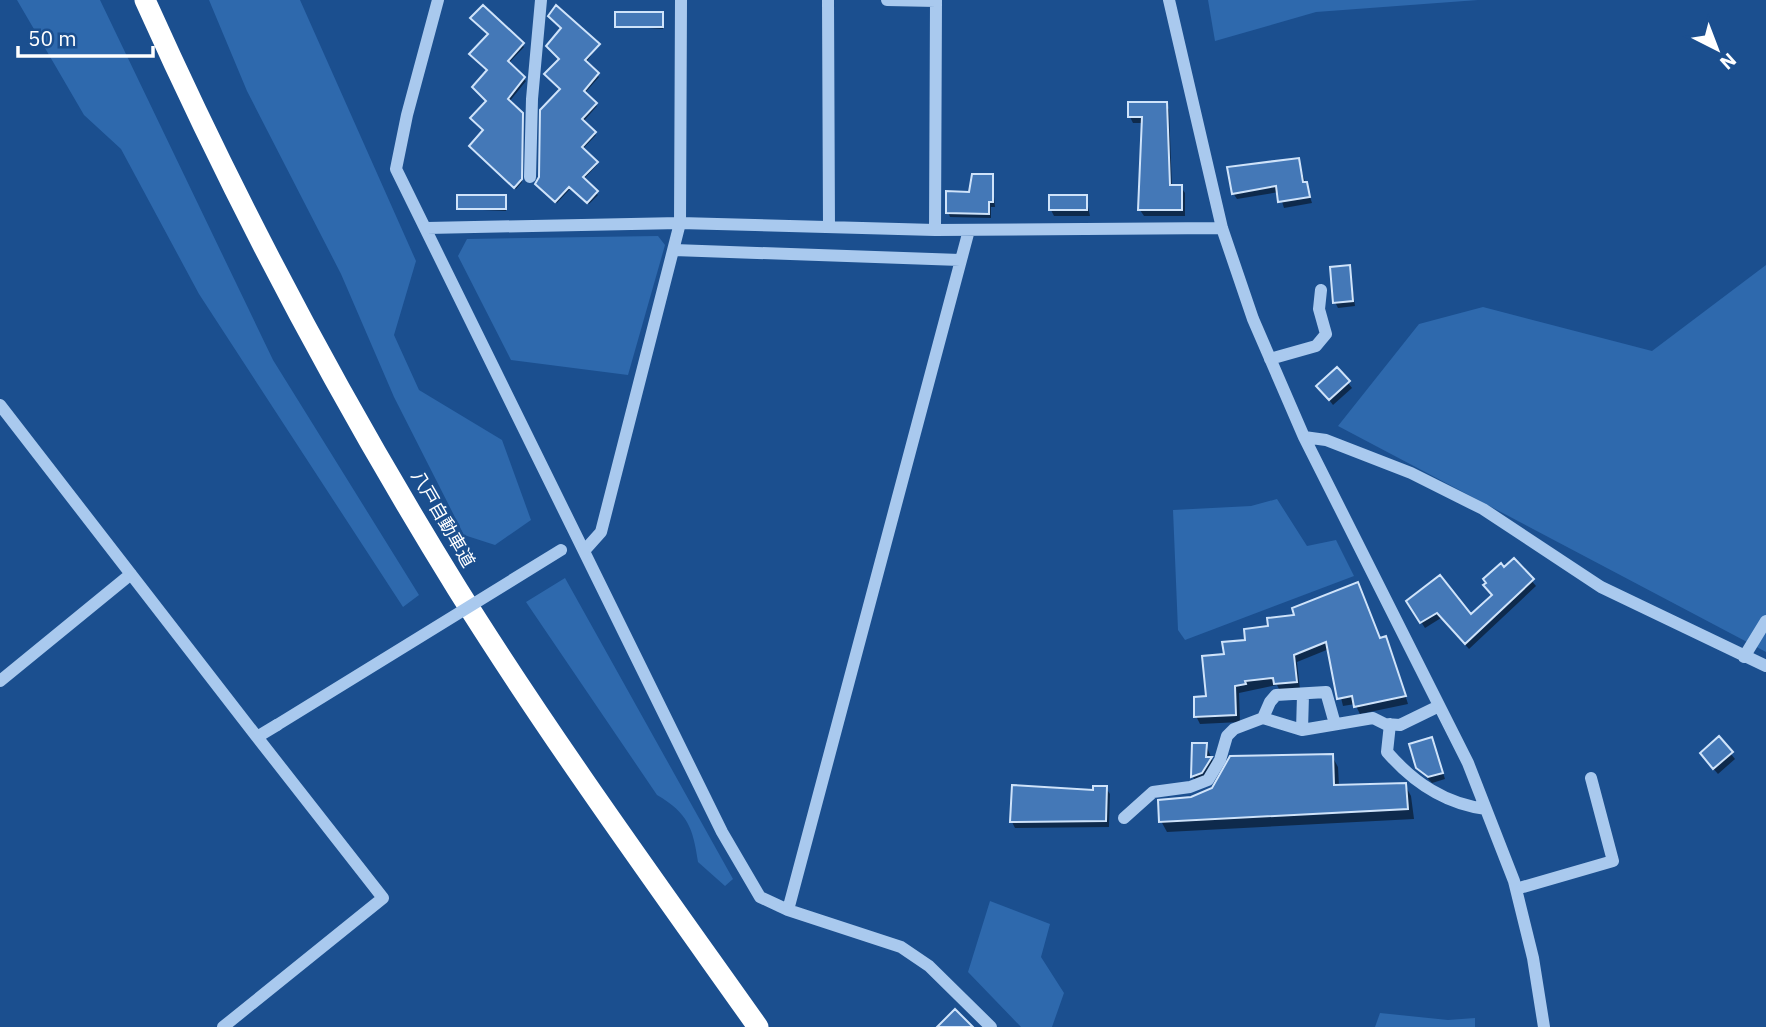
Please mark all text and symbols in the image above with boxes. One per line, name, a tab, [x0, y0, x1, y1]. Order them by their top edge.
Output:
scale bar	[18, 14, 152, 58]
north arrow	[1682, 14, 1752, 84]
text: 50 m	[28, 24, 77, 52]
text: N	[1715, 48, 1742, 75]
street label: 八戸自動車道	[406, 466, 480, 571]

